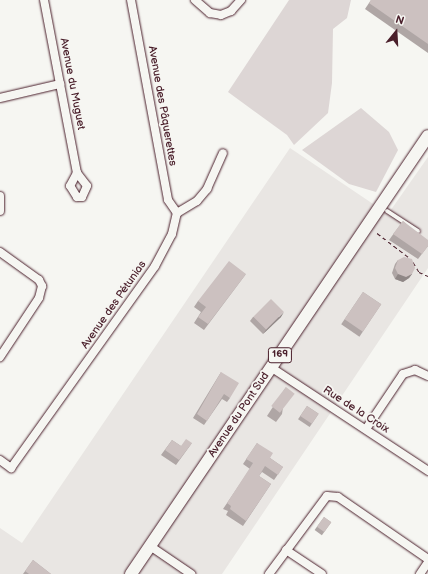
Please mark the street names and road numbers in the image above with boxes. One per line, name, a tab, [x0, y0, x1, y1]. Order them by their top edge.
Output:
street label: Avenue du Muguet	[57, 37, 87, 131]
street label: Avenue des Pâquerettes	[145, 45, 179, 167]
street label: Avenue des Pétunias	[79, 259, 149, 351]
road number: 169	[267, 347, 293, 363]
street label: Avenue du Pont Sud	[206, 370, 272, 460]
street label: Rue de la Croix	[320, 384, 392, 436]

